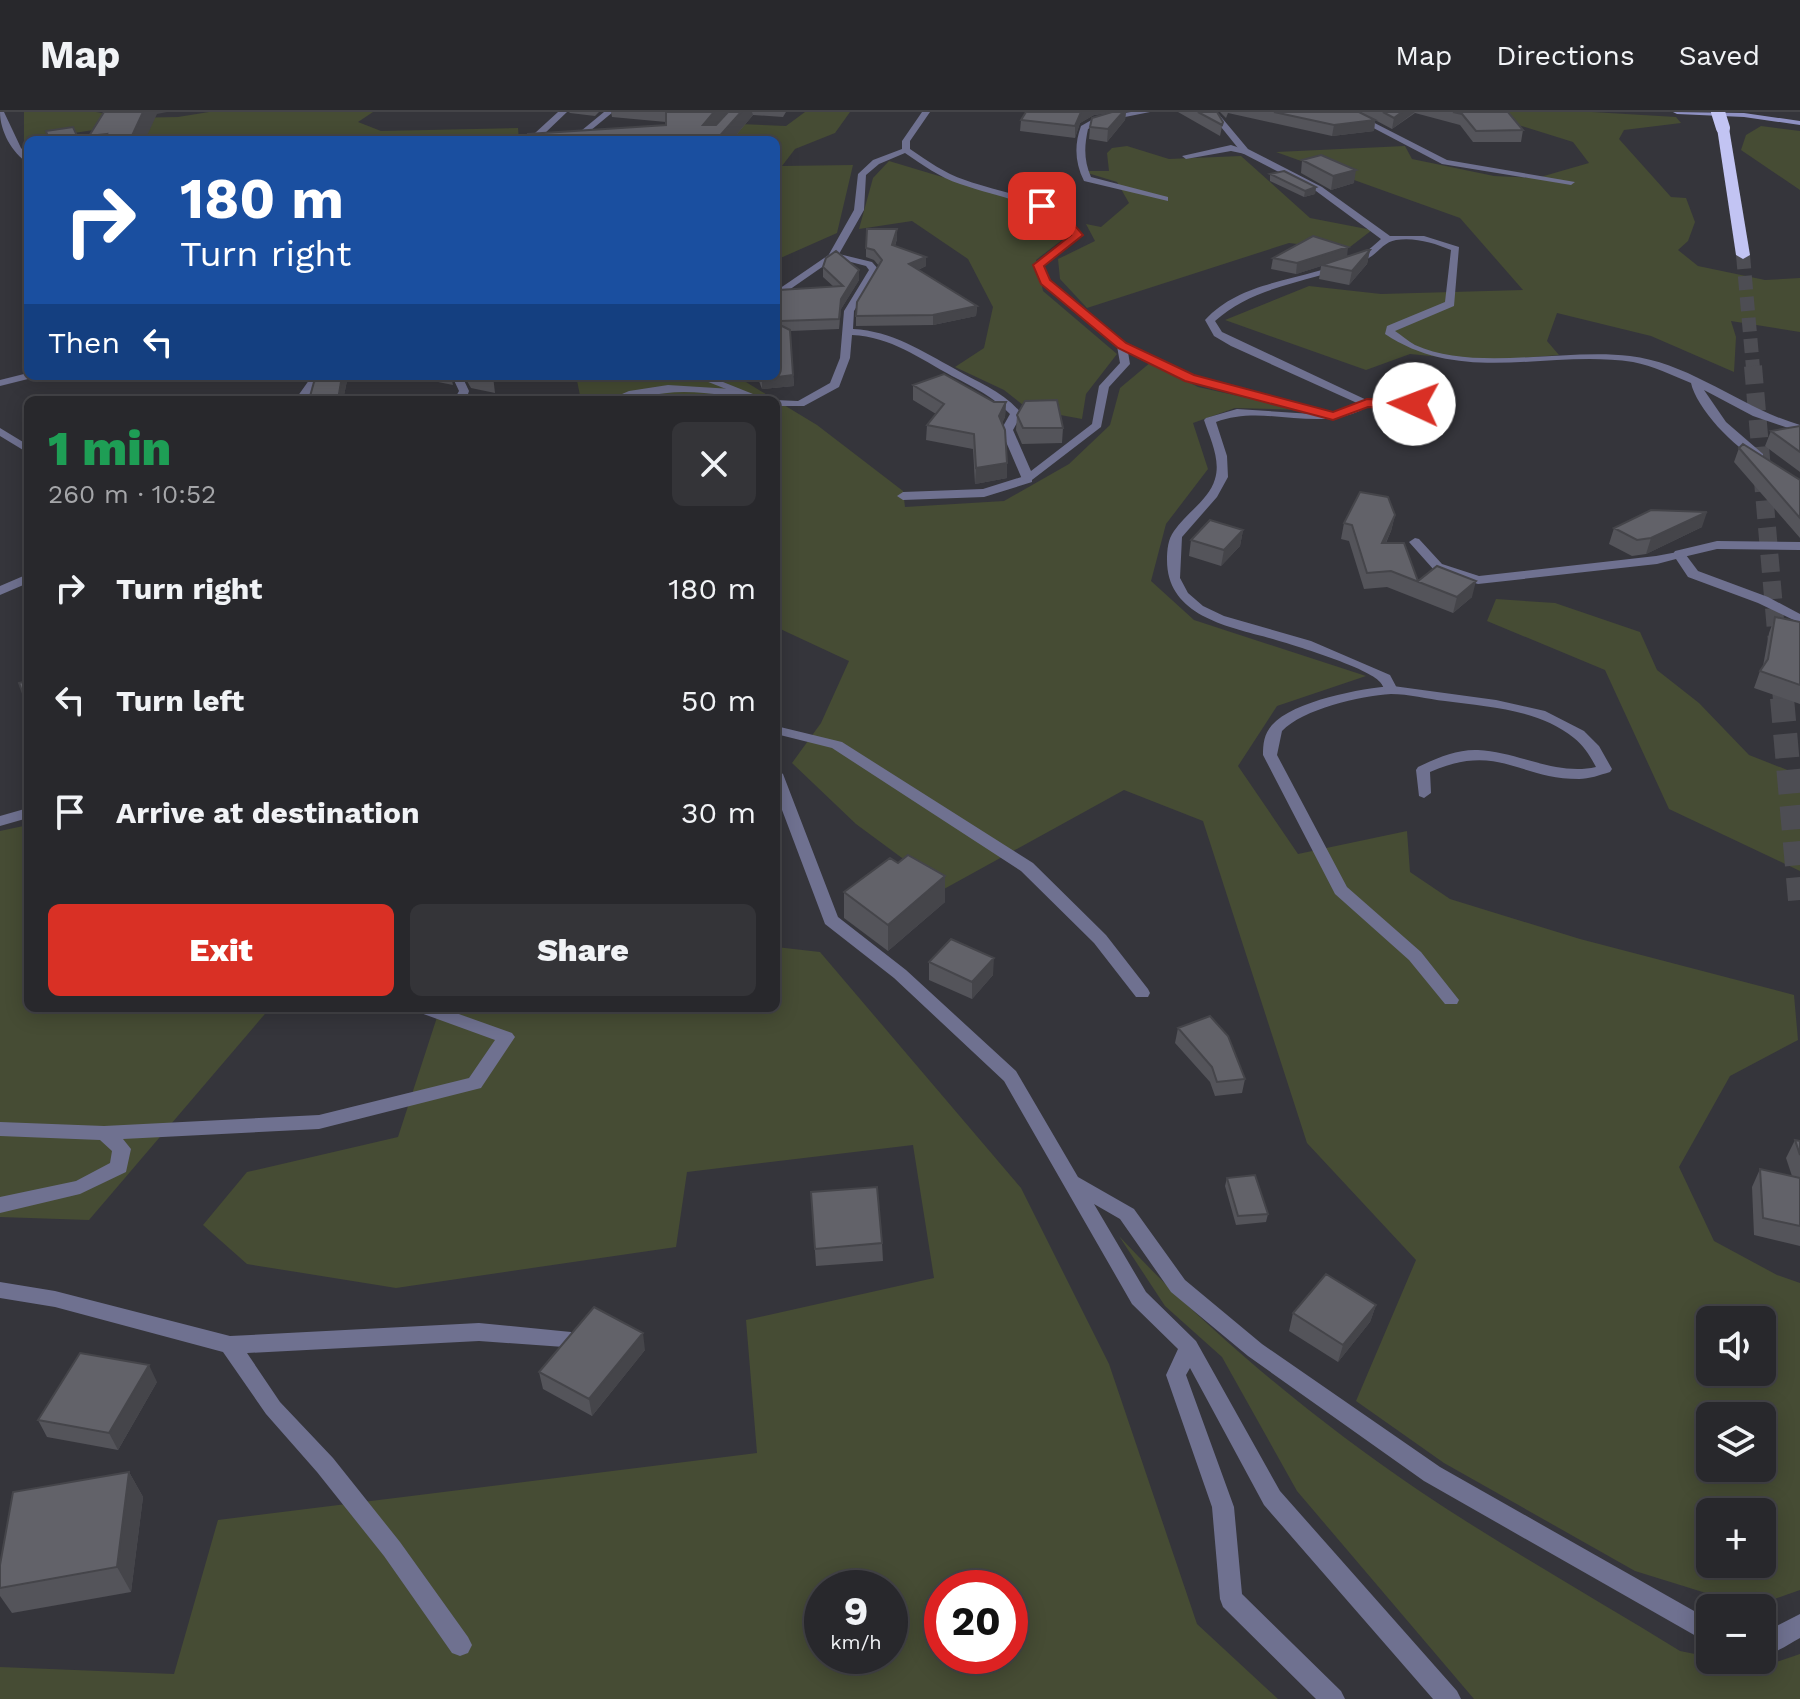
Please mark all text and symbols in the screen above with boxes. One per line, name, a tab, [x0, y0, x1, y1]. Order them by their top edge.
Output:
text: Map	[40, 33, 120, 77]
text: Map	[1395, 39, 1452, 72]
text: Directions	[1496, 39, 1635, 72]
text: Saved	[1679, 39, 1760, 72]
text: 180 m	[180, 166, 344, 232]
icon: right	[48, 168, 152, 272]
pin	[1008, 172, 1076, 240]
icon: arrive	[1020, 184, 1064, 228]
text: Turn right	[180, 233, 351, 275]
icon: left	[136, 320, 180, 364]
text: Then	[48, 325, 120, 360]
position arrow	[1372, 362, 1456, 446]
text: 1 min	[48, 420, 171, 477]
button: close	[672, 422, 756, 506]
text: 260 m · 10:52	[48, 479, 216, 509]
icon: right	[48, 566, 92, 610]
text: Turn right	[116, 571, 262, 606]
text: 180 m	[668, 571, 756, 606]
icon: left	[48, 678, 92, 722]
text: Turn left	[116, 683, 244, 718]
text: 50 m	[681, 683, 756, 718]
icon: arrive	[48, 790, 92, 834]
text: Arrive at destination	[116, 795, 420, 830]
text: 30 m	[681, 795, 756, 830]
button: Exit	[48, 904, 394, 996]
button: Share	[410, 904, 756, 996]
map controls	[1696, 1306, 1776, 1674]
button: sound	[1696, 1306, 1776, 1386]
button: layers	[1696, 1402, 1776, 1482]
button: +	[1696, 1498, 1776, 1578]
speed limit sign: 20	[924, 1570, 1028, 1674]
text: 9	[844, 1588, 868, 1635]
button: −	[1696, 1594, 1776, 1674]
text: km/h	[830, 1630, 882, 1654]

